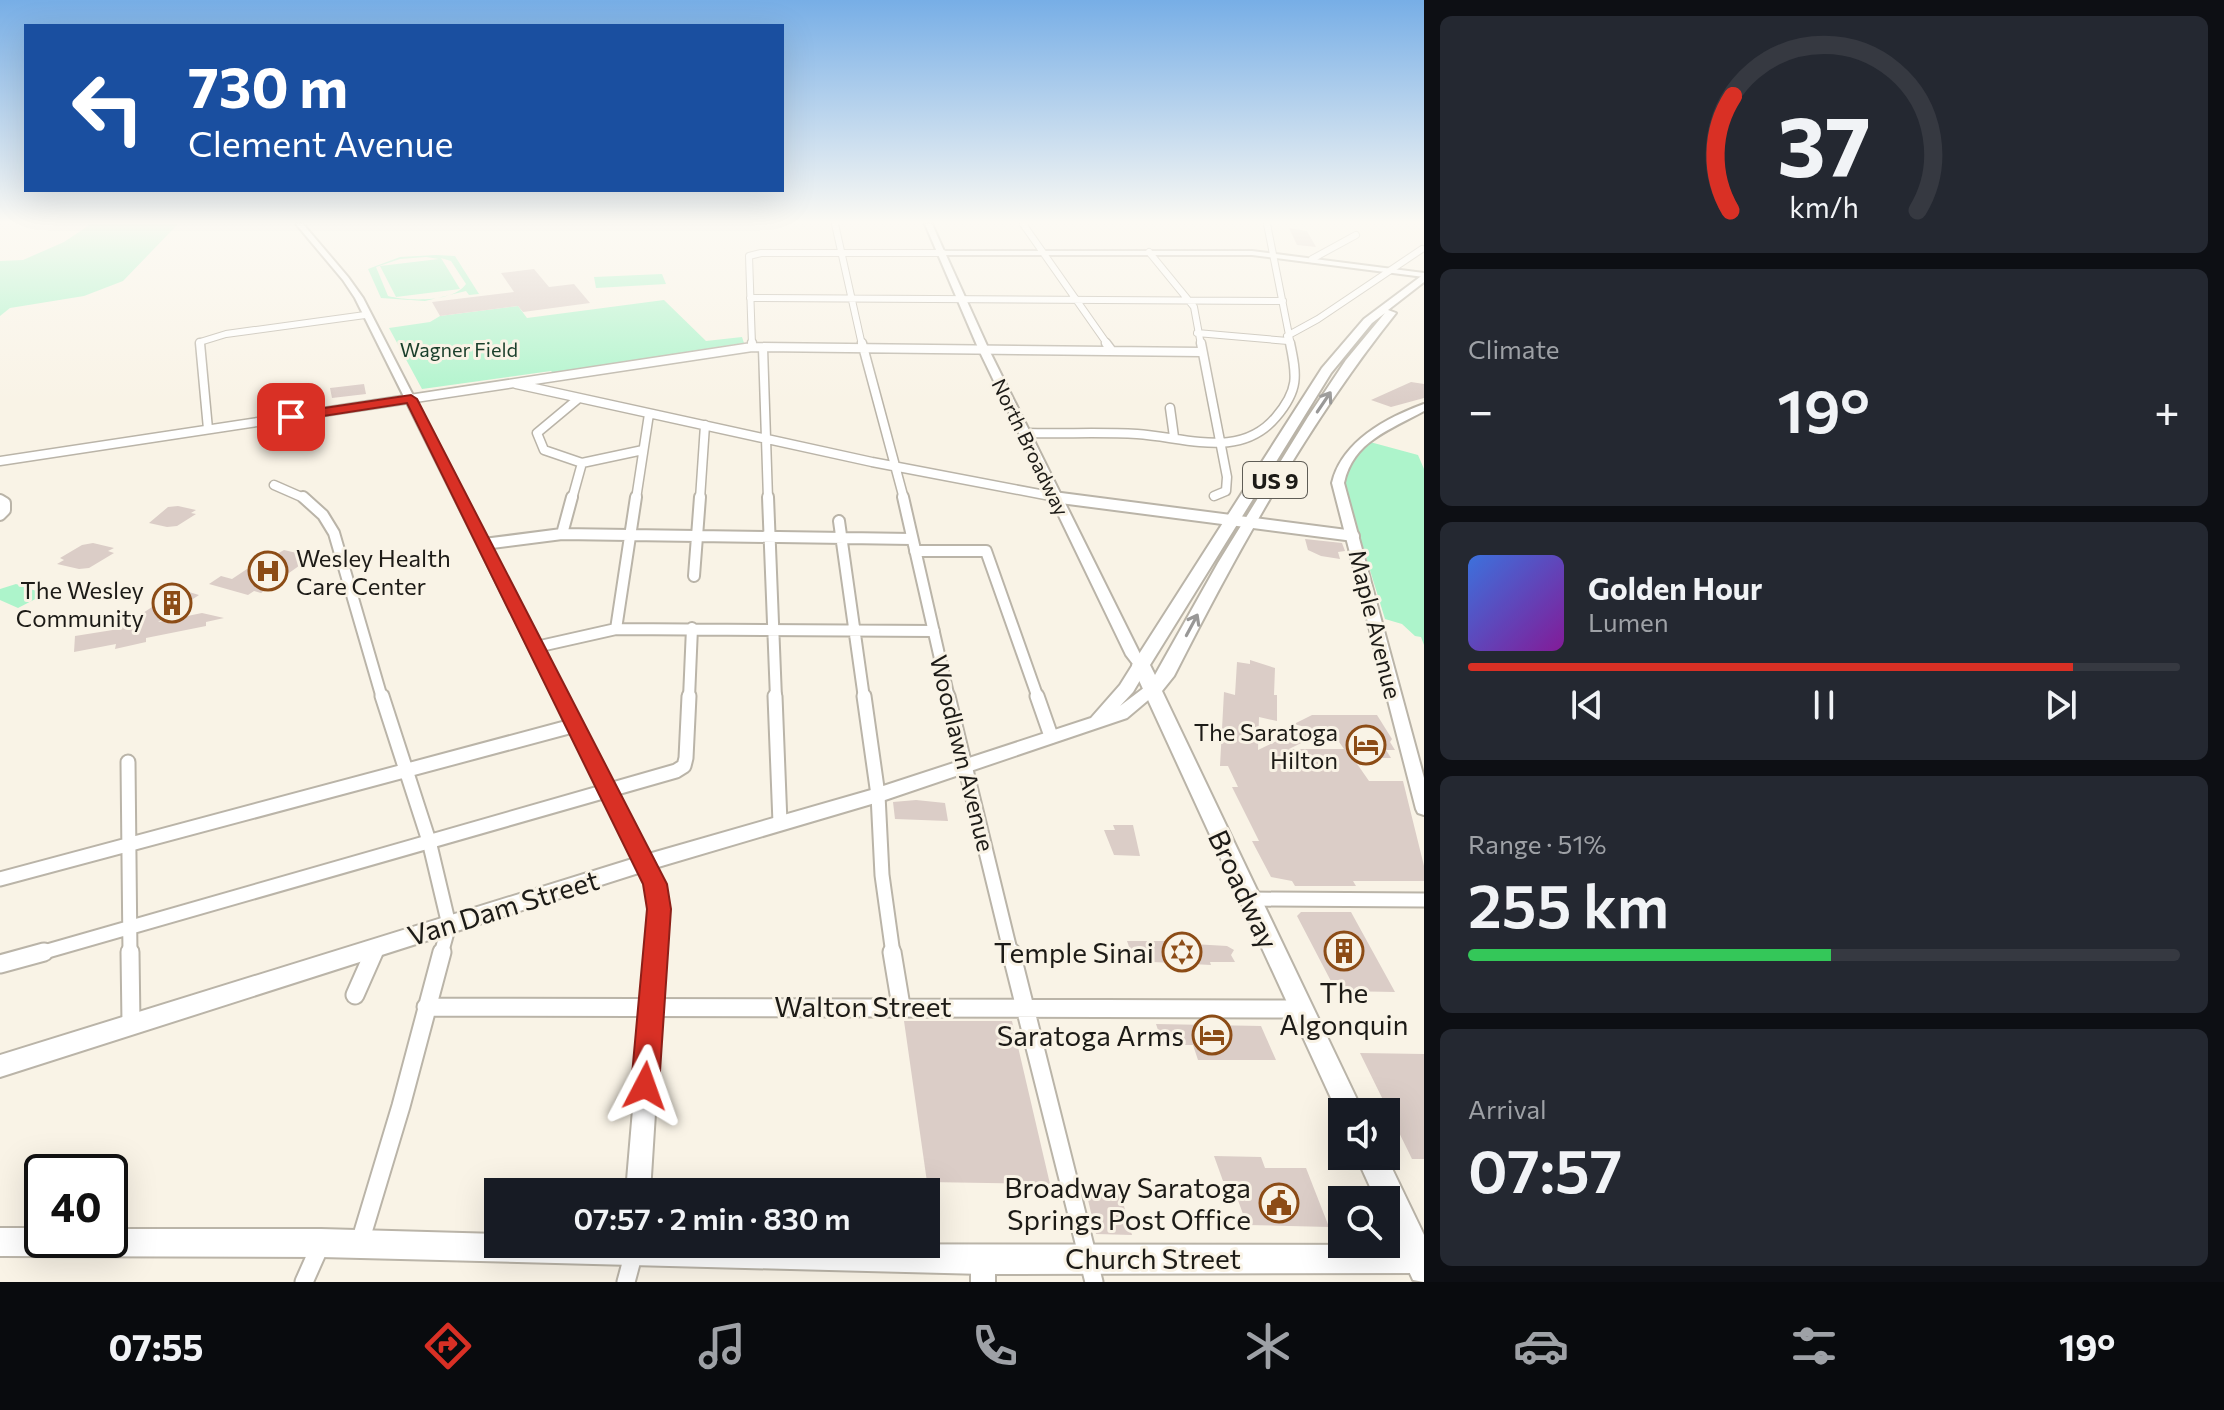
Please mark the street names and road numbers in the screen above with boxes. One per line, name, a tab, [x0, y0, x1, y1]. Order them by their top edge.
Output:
street label: North Broadway	[987, 375, 1075, 519]
road number: US 9	[1243, 462, 1307, 498]
street label: Maple Avenue	[1343, 546, 1409, 702]
street label: Woodlawn Avenue	[925, 652, 1001, 854]
street label: Broadway	[1202, 824, 1286, 954]
street label: Van Dam Street	[403, 862, 603, 952]
street label: Walton Street	[774, 989, 952, 1023]
street label: Church Street	[1065, 1241, 1241, 1275]

